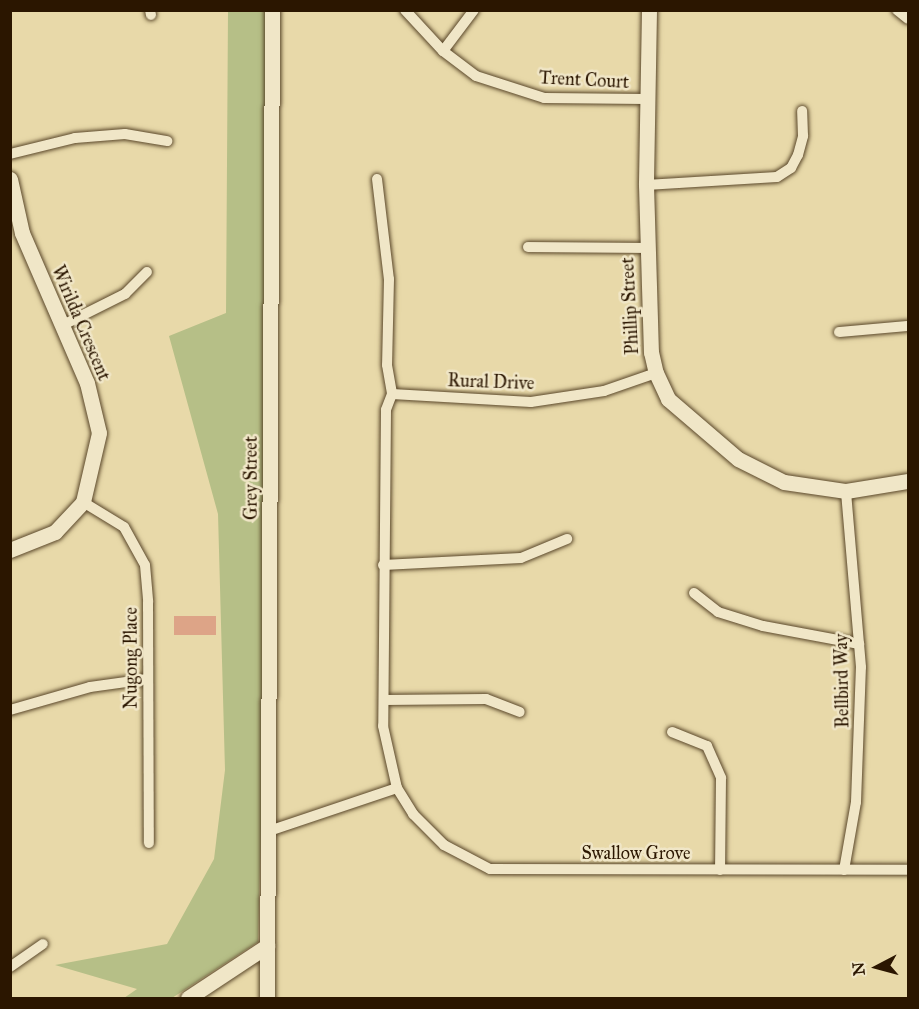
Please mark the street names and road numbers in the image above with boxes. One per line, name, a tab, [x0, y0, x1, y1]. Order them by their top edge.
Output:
street label: Trent Court	[538, 67, 630, 93]
street label: Phillip Street	[617, 257, 643, 355]
street label: Wirilda Crescent	[47, 262, 115, 384]
street label: Rural Drive	[447, 370, 535, 394]
street label: Grey Street	[240, 436, 262, 520]
street label: Nugong Place	[120, 607, 142, 709]
street label: Bellbird Way	[830, 634, 854, 728]
street label: Swallow Grove	[582, 842, 690, 864]

